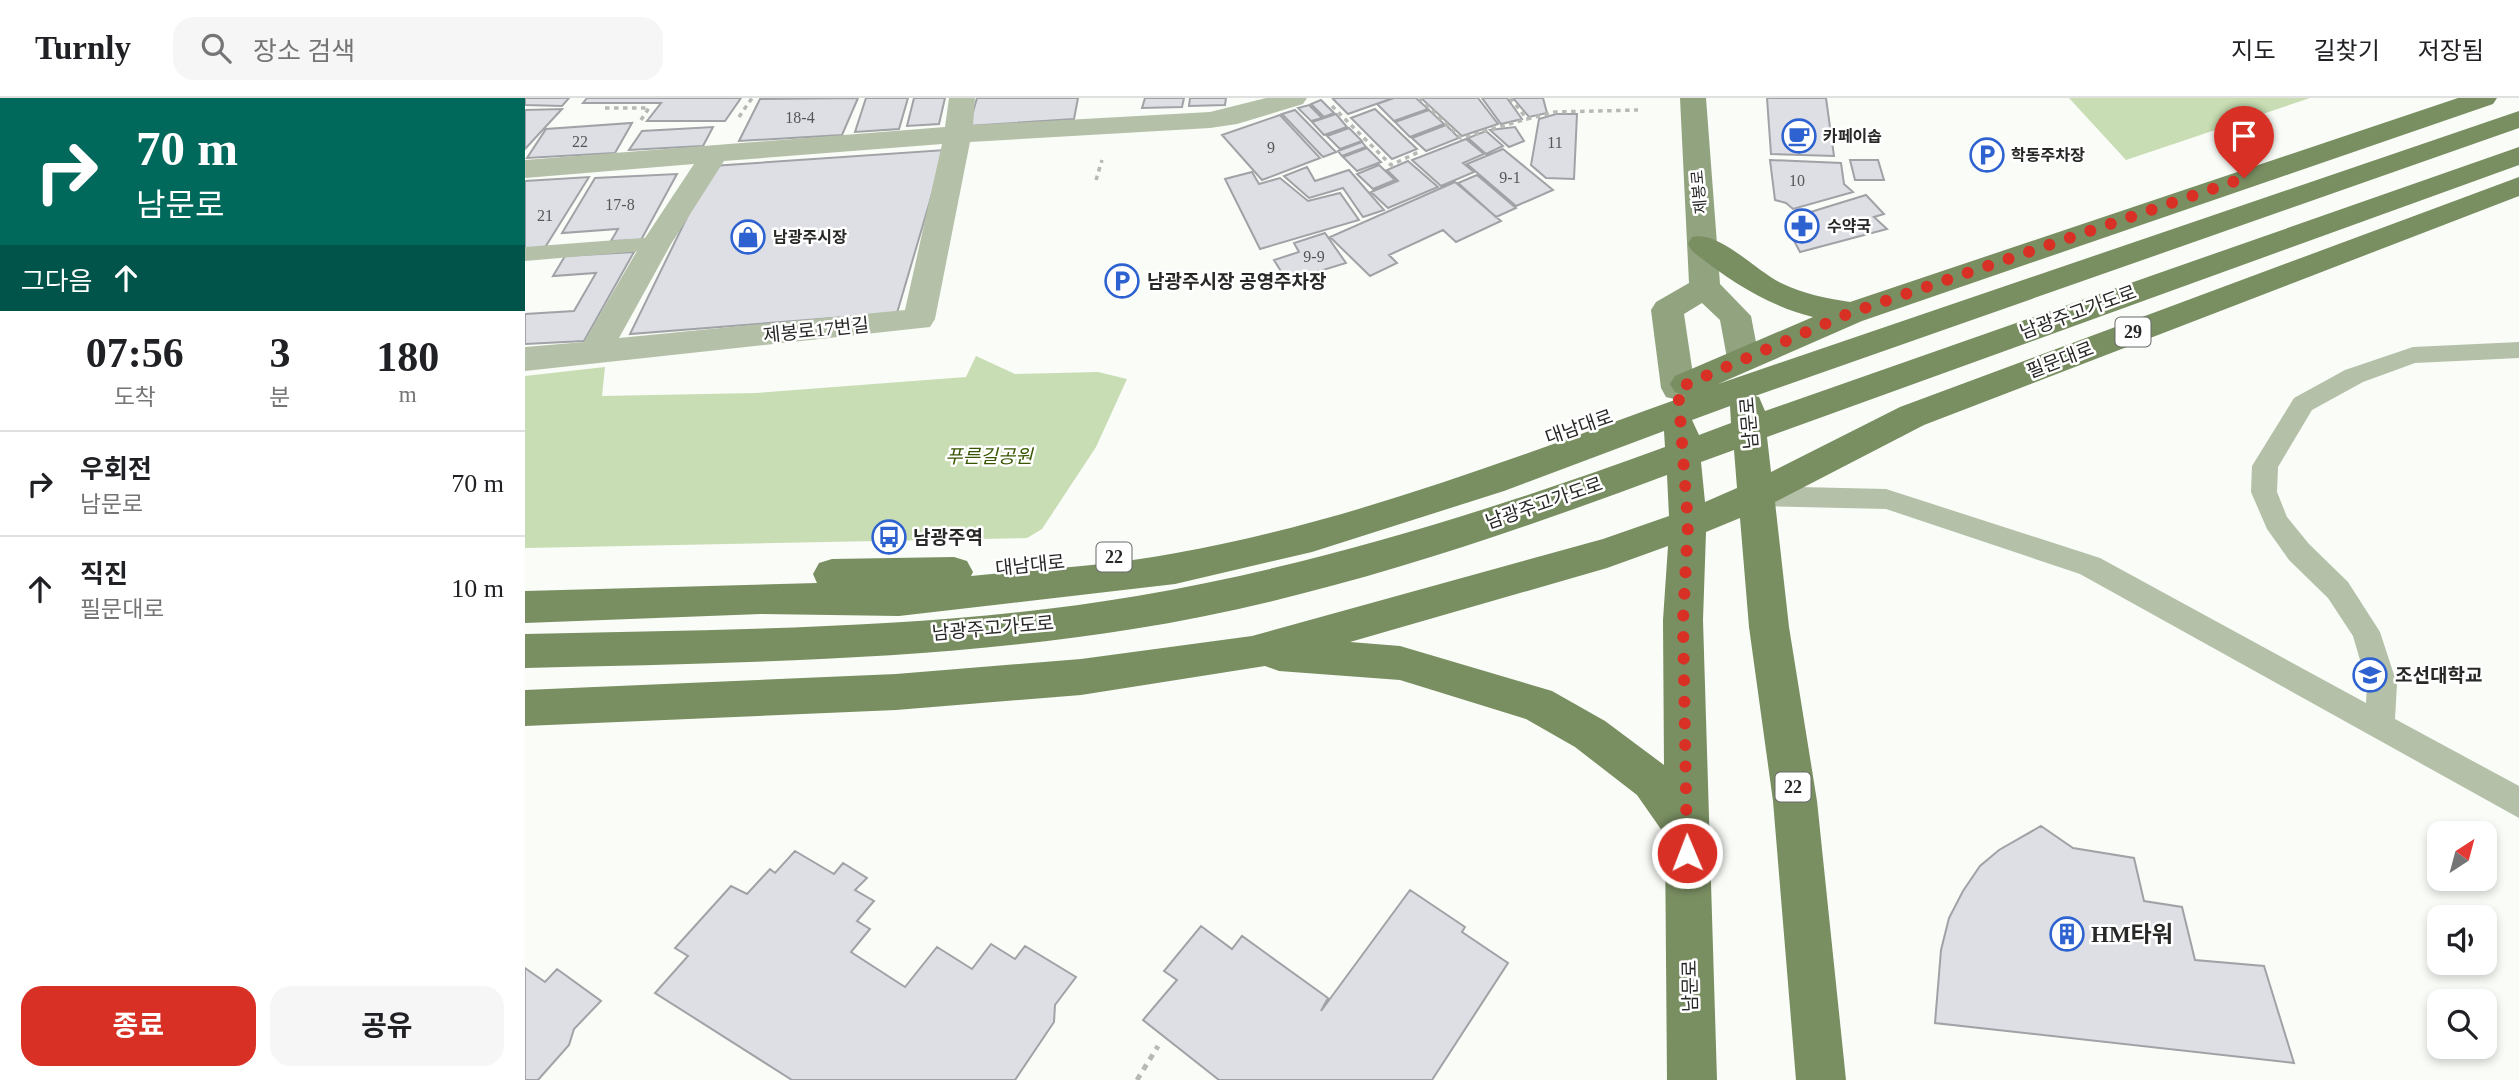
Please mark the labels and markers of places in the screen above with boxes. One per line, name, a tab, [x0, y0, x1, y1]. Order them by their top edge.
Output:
pin	[2214, 106, 2274, 178]
cafe icon: 카페이솝	[1780, 117, 1818, 155]
place label: 카페이솝	[1823, 128, 1882, 145]
parking icon: 학동주차장	[1968, 136, 2006, 174]
place label: 학동주차장	[2011, 146, 2085, 164]
pharmacy icon: 수약국	[1783, 207, 1821, 245]
shop icon: 남광주시장	[729, 218, 767, 256]
place label: 수약국	[1827, 218, 1871, 235]
place label: 남광주시장	[773, 229, 847, 246]
parking icon: 남광주시장 공영주차장	[1103, 262, 1141, 300]
place label: 남광주시장 공영주차장	[1147, 271, 1327, 292]
bus stop icon: 남광주역	[870, 518, 908, 556]
place label: 남광주역	[913, 527, 983, 548]
school or university icon: 조선대학교	[2351, 656, 2389, 694]
place label: 조선대학교	[2395, 665, 2482, 686]
building icon: HM타워	[2048, 915, 2086, 953]
place label: HM타워	[2091, 922, 2173, 947]

